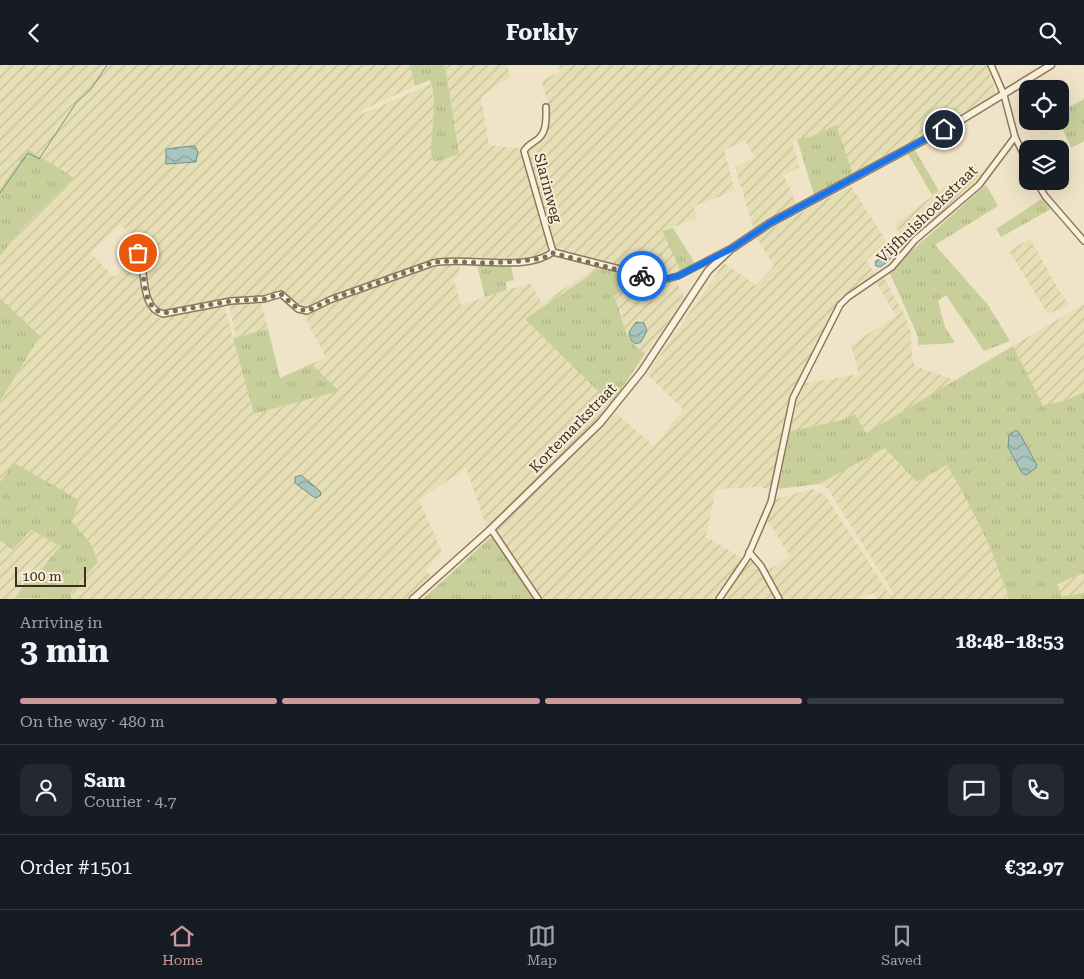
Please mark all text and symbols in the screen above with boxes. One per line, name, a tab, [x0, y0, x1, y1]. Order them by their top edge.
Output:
icon: back	[20, 19, 48, 47]
icon: search	[1036, 19, 1064, 47]
text: Forkly	[506, 20, 578, 45]
map controls	[1019, 80, 1069, 190]
button: locate	[1019, 80, 1069, 130]
pin	[923, 108, 965, 150]
icon: home	[930, 115, 958, 143]
button: layers	[1019, 140, 1069, 190]
street label: Slarinweg	[530, 151, 566, 225]
street label: Vijfhuishoekstraat	[873, 161, 981, 267]
pin	[117, 232, 159, 274]
icon: bag	[124, 239, 152, 267]
courier	[617, 251, 667, 301]
icon: bike	[628, 262, 656, 290]
street label: Kortemarkstraat	[526, 379, 621, 477]
scale bar	[15, 564, 86, 587]
text: 100 m	[22, 568, 62, 584]
text: Arriving in	[20, 613, 103, 632]
text: 18:48–18:53	[955, 630, 1064, 653]
text: 3 min	[20, 632, 109, 670]
text: On the way · 480 m	[20, 712, 165, 731]
button: person	[20, 764, 72, 816]
button: chat	[948, 764, 1000, 816]
button: phone	[1012, 764, 1064, 816]
text: Sam	[84, 769, 126, 792]
text: Courier · 4.7	[84, 792, 177, 811]
text: Order #1501	[20, 856, 132, 879]
text: €32.97	[1005, 856, 1064, 879]
tab: Home	[162, 922, 203, 968]
tab: Map	[527, 922, 557, 968]
tab: Saved	[881, 922, 922, 968]

